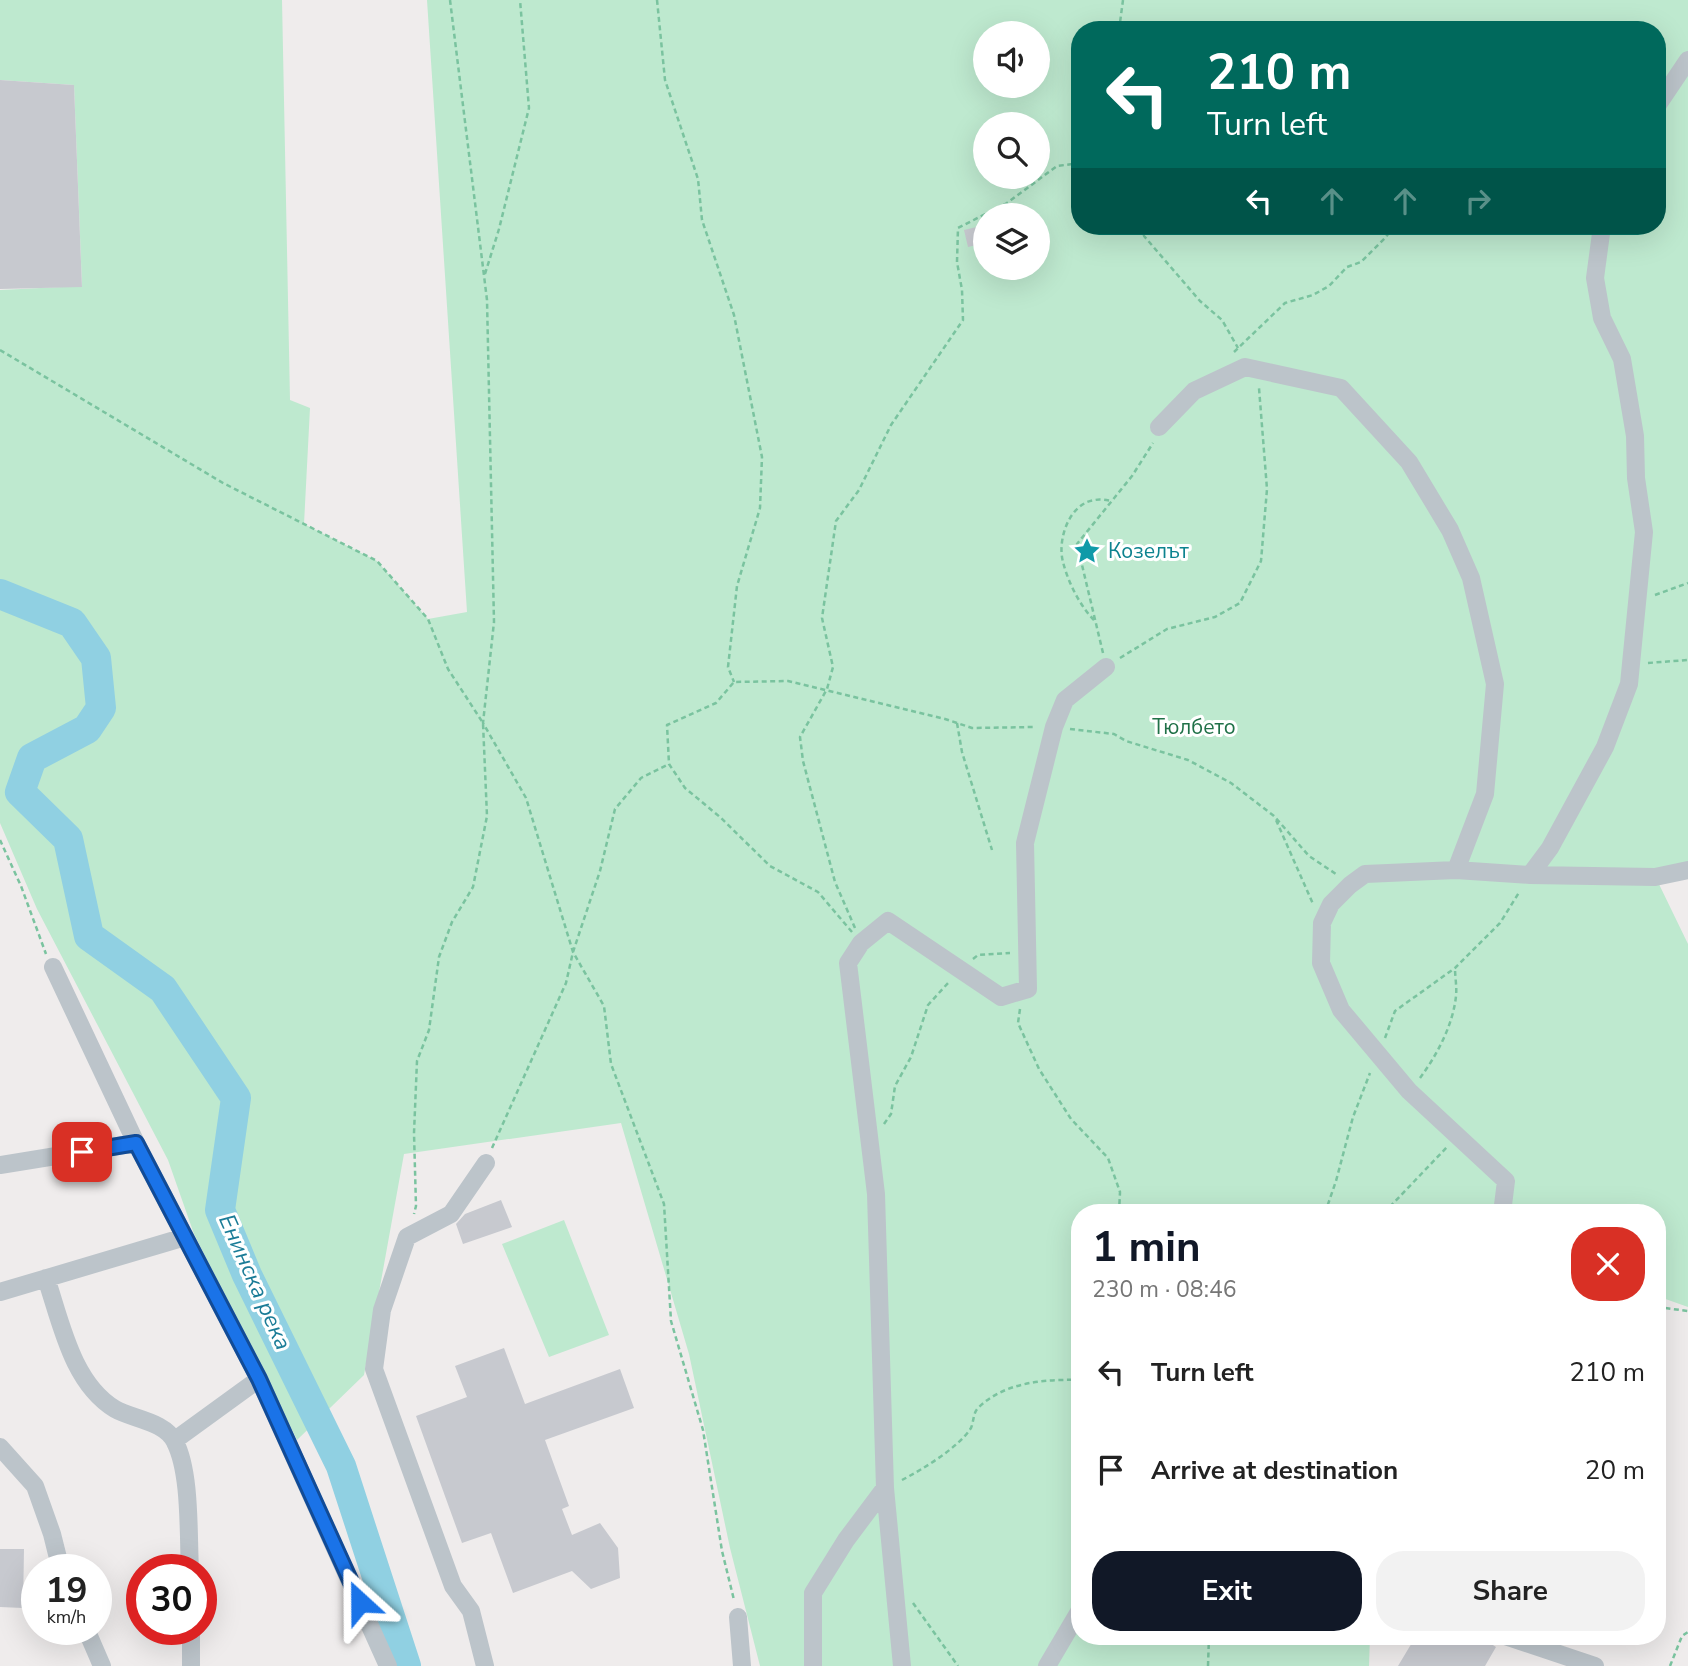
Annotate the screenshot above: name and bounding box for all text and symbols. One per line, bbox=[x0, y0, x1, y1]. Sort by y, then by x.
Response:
map controls bbox=[973, 21, 1050, 280]
button: sound bbox=[973, 21, 1050, 98]
text: 210 m bbox=[1207, 39, 1351, 106]
icon: left bbox=[1092, 49, 1183, 140]
text: Turn left bbox=[1207, 103, 1327, 146]
button: search bbox=[973, 112, 1050, 189]
icon: left bbox=[1240, 182, 1278, 220]
icon: ahead bbox=[1313, 182, 1351, 220]
icon: ahead bbox=[1386, 182, 1424, 220]
icon: right bbox=[1459, 182, 1497, 220]
button: layers bbox=[973, 203, 1050, 280]
place icon: Козелът bbox=[1072, 536, 1102, 566]
place label: Козелът bbox=[1108, 537, 1189, 565]
park label: Тюлбето bbox=[1152, 713, 1236, 741]
pin bbox=[52, 1122, 112, 1182]
icon: arrive bbox=[63, 1133, 101, 1171]
water label: Енинска река bbox=[211, 1209, 299, 1355]
text: 1 min bbox=[1092, 1219, 1201, 1276]
button: close bbox=[1571, 1227, 1645, 1301]
text: 230 m · 08:46 bbox=[1092, 1274, 1237, 1305]
icon: left bbox=[1092, 1353, 1130, 1391]
text: Turn left bbox=[1151, 1355, 1254, 1390]
text: 210 m bbox=[1569, 1355, 1645, 1390]
icon: arrive bbox=[1092, 1451, 1130, 1489]
text: Arrive at destination bbox=[1151, 1453, 1398, 1488]
text: 20 m bbox=[1585, 1453, 1645, 1488]
button: Exit bbox=[1092, 1551, 1362, 1631]
button: Share bbox=[1376, 1551, 1645, 1631]
speed limit sign: 30 bbox=[126, 1554, 217, 1645]
position arrow bbox=[323, 1565, 397, 1639]
text: 19 bbox=[45, 1567, 88, 1614]
text: km/h bbox=[47, 1605, 86, 1629]

